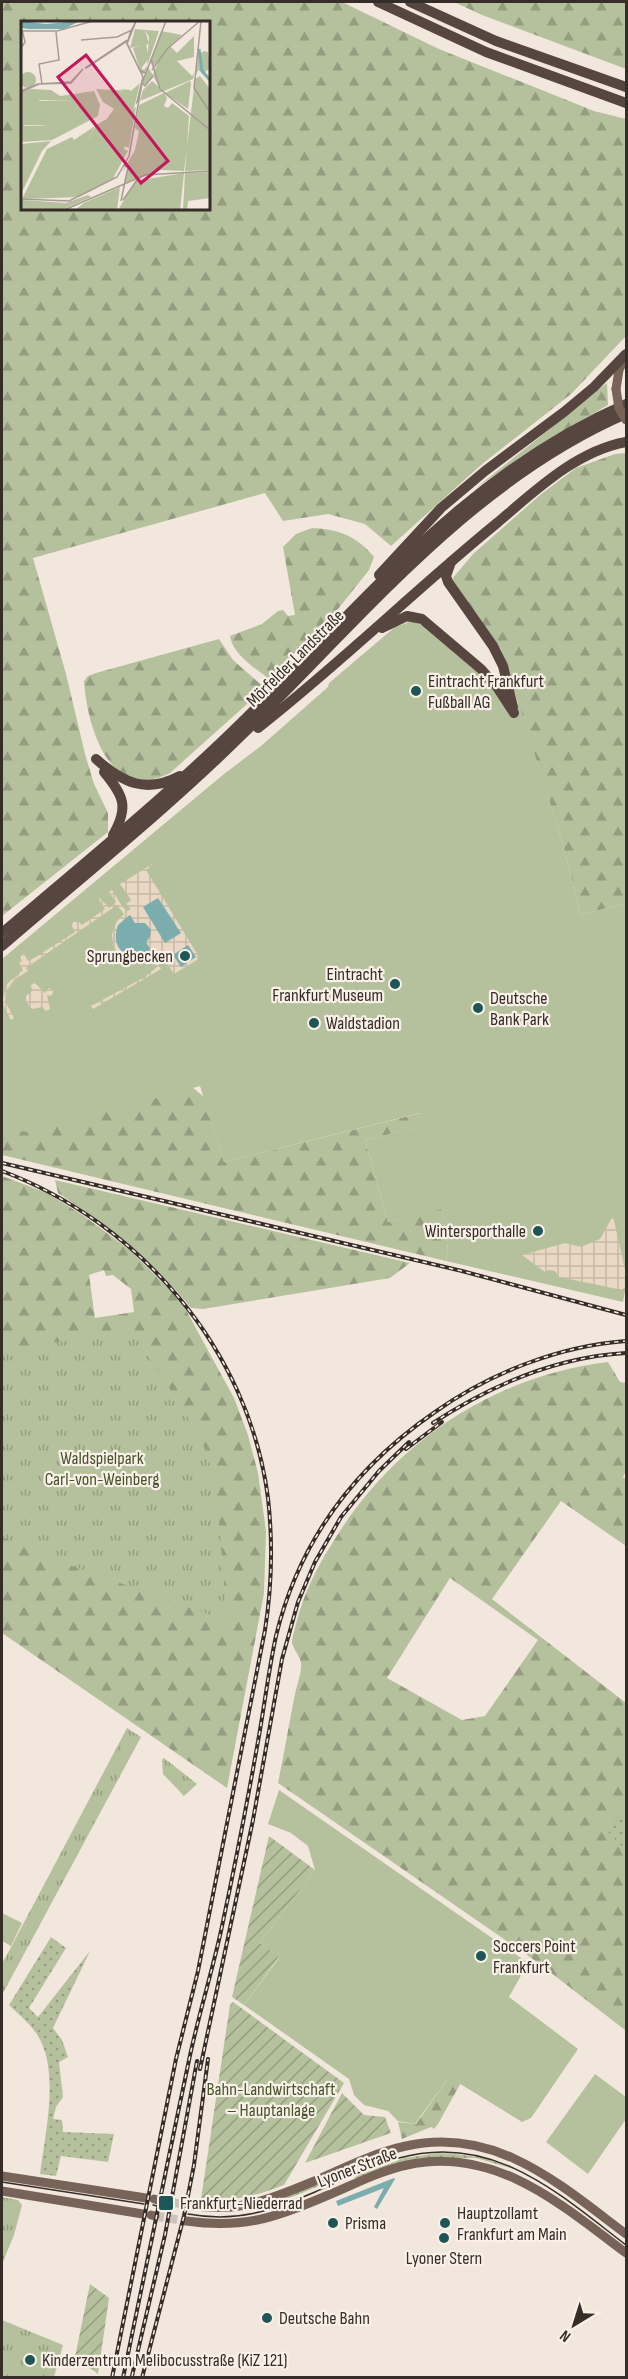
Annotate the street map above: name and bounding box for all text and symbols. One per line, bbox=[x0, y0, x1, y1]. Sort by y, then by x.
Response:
inset map bbox=[21, 21, 210, 210]
street label: Mörfelder Landstraße bbox=[242, 605, 348, 711]
place label: Eintracht Frankfurt Fußball AG bbox=[428, 671, 545, 713]
marker: Eintracht Frankfurt Fußball AG bbox=[409, 684, 423, 698]
place label: Sprungbecken bbox=[87, 946, 173, 967]
marker: Sprungbecken bbox=[178, 949, 192, 963]
place label: Eintracht Frankfurt Museum bbox=[272, 964, 383, 1006]
marker: Eintracht Frankfurt Museum bbox=[388, 977, 402, 991]
place label: Deutsche Bank Park bbox=[490, 988, 549, 1030]
marker: Deutsche Bank Park bbox=[471, 1001, 485, 1015]
place label: Waldstadion bbox=[326, 1013, 400, 1034]
marker: Waldstadion bbox=[307, 1016, 321, 1030]
place label: Wintersporthalle bbox=[425, 1221, 526, 1242]
marker: Wintersporthalle bbox=[531, 1224, 545, 1238]
park label: Waldspielpark Carl-von-Weinberg bbox=[45, 1448, 159, 1490]
place label: Soccers Point Frankfurt bbox=[493, 1936, 576, 1978]
marker: Soccers Point Frankfurt bbox=[474, 1949, 488, 1963]
park label: Bahn-Landwirtschaft – Hauptanlage bbox=[207, 2079, 336, 2121]
street label: Lyoner Straße bbox=[315, 2143, 400, 2192]
place label: Frankfurt-Niederrad bbox=[180, 2193, 302, 2214]
marker: Frankfurt-Niederrad bbox=[157, 2194, 175, 2212]
place label: Hauptzollamt Frankfurt am Main bbox=[457, 2203, 567, 2245]
place label: Prisma bbox=[345, 2213, 386, 2234]
marker: Prisma bbox=[326, 2216, 340, 2230]
marker: Hauptzollamt Frankfurt am Main bbox=[438, 2216, 452, 2230]
marker: Lyoner Stern bbox=[437, 2231, 451, 2245]
place label: Lyoner Stern bbox=[406, 2248, 482, 2269]
north arrow bbox=[544, 2295, 604, 2355]
place label: Deutsche Bahn bbox=[279, 2308, 370, 2329]
marker: Deutsche Bahn bbox=[260, 2311, 274, 2325]
text: N bbox=[556, 2326, 575, 2346]
place label: Kinderzentrum Melibocusstraße (KiZ 121) bbox=[42, 2350, 287, 2371]
marker: Kinderzentrum Melibocusstraße (KiZ 121) bbox=[23, 2353, 37, 2367]

